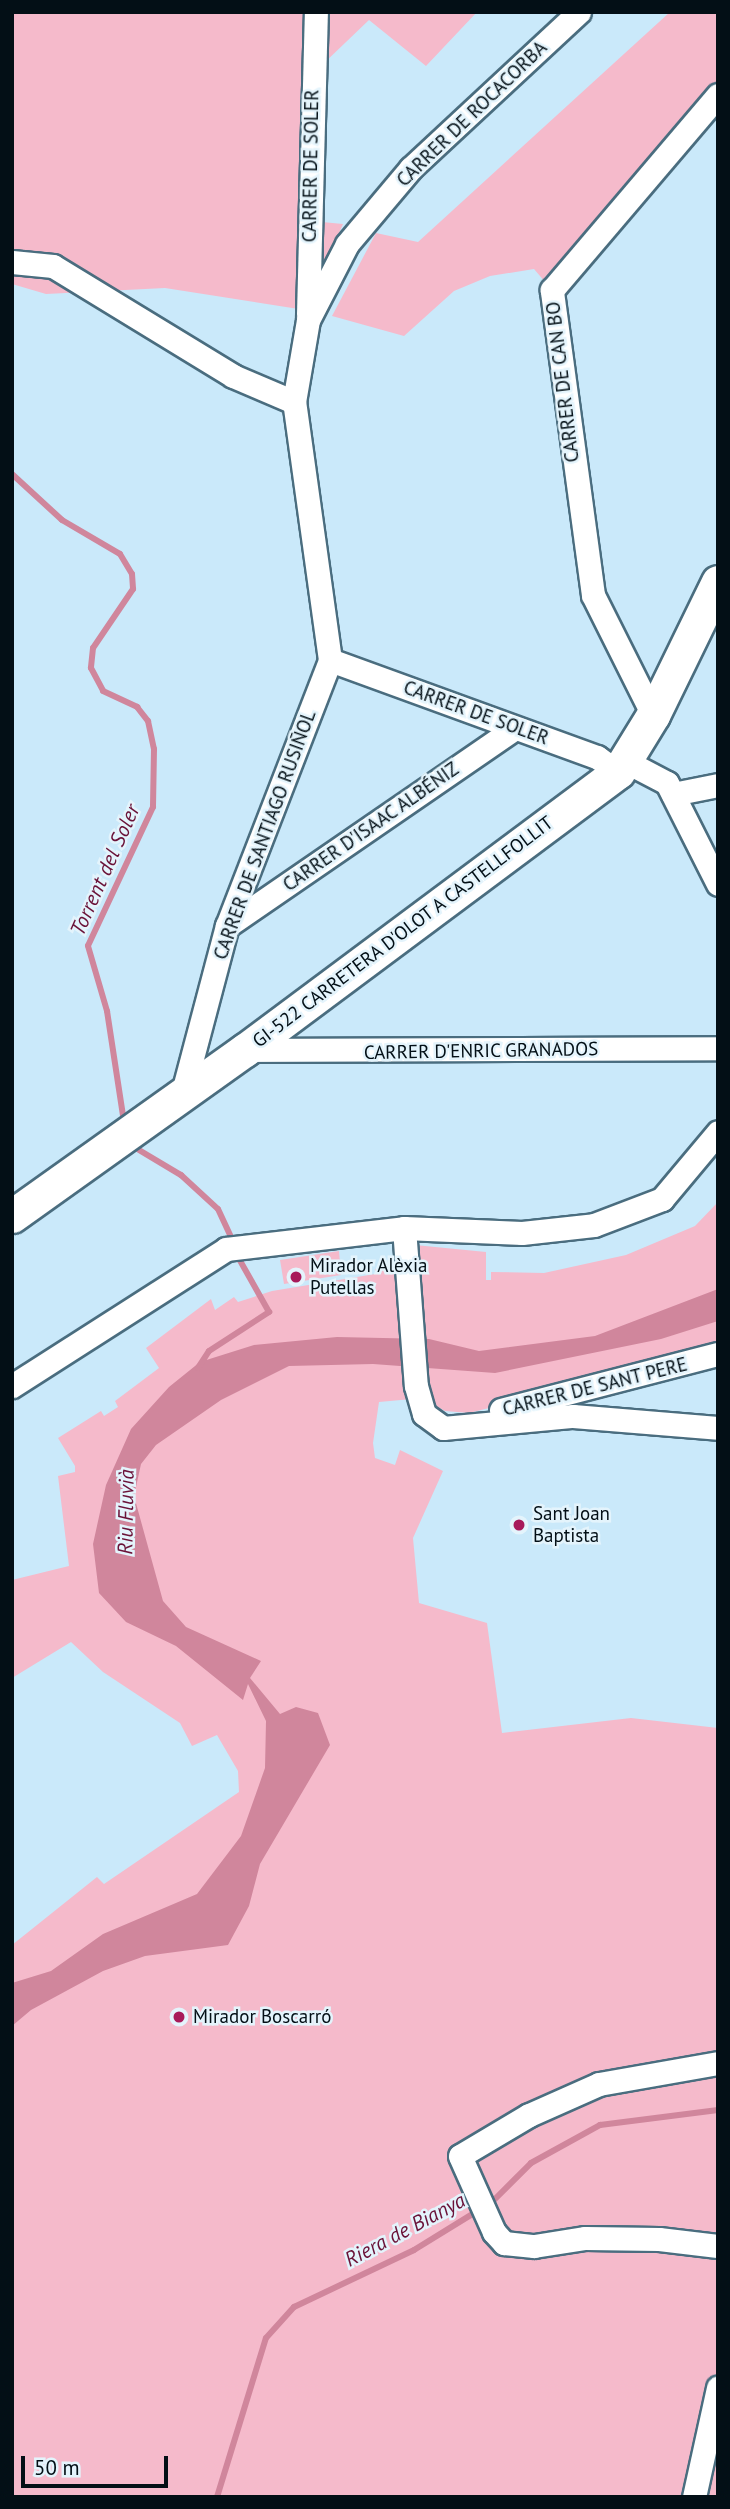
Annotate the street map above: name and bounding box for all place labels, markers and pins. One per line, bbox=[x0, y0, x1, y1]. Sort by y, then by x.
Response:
place label: Mirador Alèxia Putellas bbox=[310, 1255, 428, 1299]
marker: Mirador Alèxia Putellas bbox=[288, 1269, 304, 1285]
place label: Sant Joan Baptista bbox=[533, 1503, 610, 1547]
marker: Sant Joan Baptista bbox=[511, 1517, 527, 1533]
place label: Mirador Boscarró bbox=[193, 2006, 331, 2028]
marker: Mirador Boscarró bbox=[171, 2009, 187, 2025]

